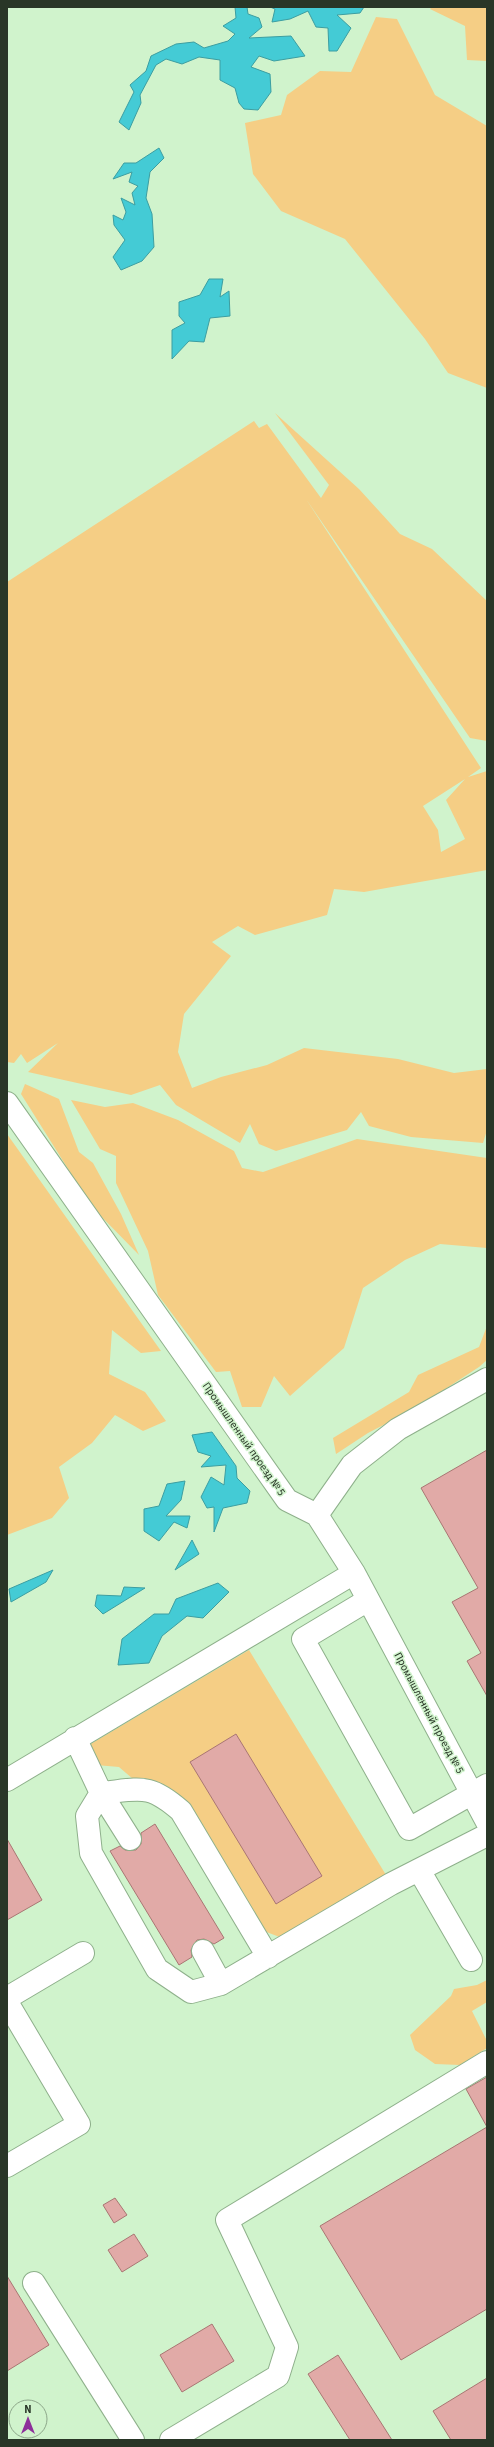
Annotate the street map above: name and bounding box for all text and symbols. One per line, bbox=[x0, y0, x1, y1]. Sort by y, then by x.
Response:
street label: Промышленный проезд № 5 bbox=[199, 1379, 289, 1499]
street label: Промышленный проезд № 5 bbox=[391, 1650, 467, 1776]
north arrow bbox=[8, 2399, 48, 2439]
text: N bbox=[24, 2402, 32, 2417]

